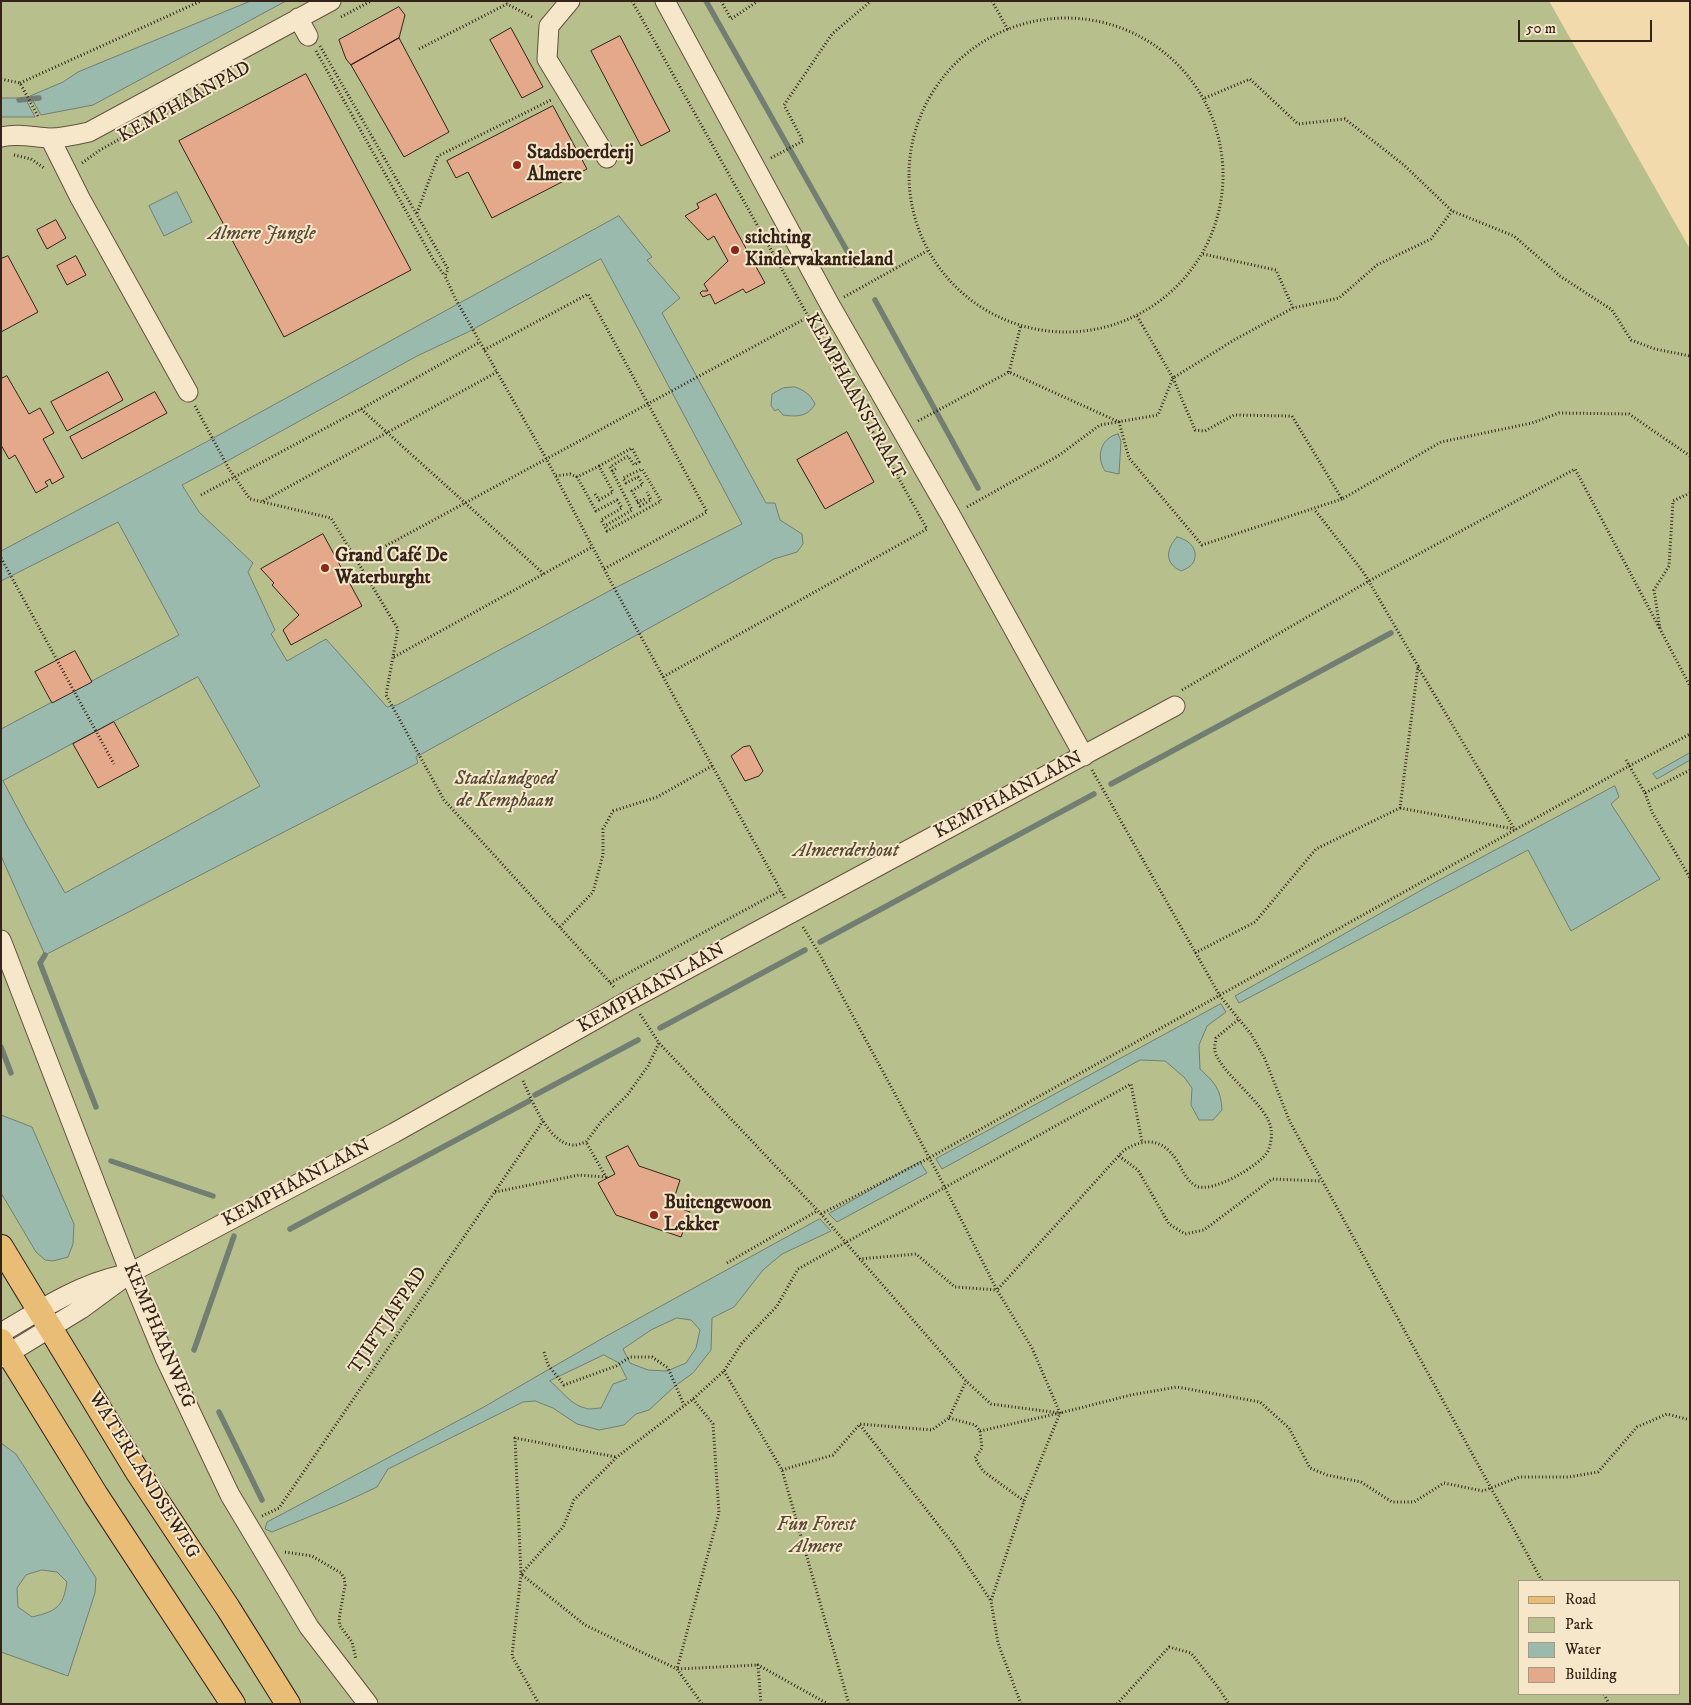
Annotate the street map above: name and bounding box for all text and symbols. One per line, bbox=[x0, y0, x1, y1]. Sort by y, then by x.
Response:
scale bar bbox=[1521, 10, 1655, 42]
text: 50 m bbox=[1526, 19, 1556, 38]
street label: KEMPHAANPAD bbox=[115, 57, 255, 149]
place label: Stadsboerderij Almere bbox=[527, 143, 634, 187]
marker: Stadsboerderij Almere bbox=[511, 159, 523, 171]
park label: Almere Jungle bbox=[208, 224, 316, 246]
place label: stichting Kindervakantieland bbox=[745, 228, 894, 272]
marker: stichting Kindervakantieland bbox=[729, 244, 741, 256]
street label: KEMPHAANSTRAAT bbox=[799, 310, 909, 484]
place label: Grand Café De Waterburght bbox=[335, 546, 448, 590]
marker: Grand Café De Waterburght bbox=[319, 562, 331, 574]
street label: KEMPHAANLAAN bbox=[931, 747, 1087, 845]
park label: Stadslandgoed de Kemphaan bbox=[454, 769, 556, 813]
park label: Almeerderhout bbox=[793, 841, 899, 863]
street label: KEMPHAANLAAN bbox=[574, 939, 730, 1039]
street label: KEMPHAANLAAN bbox=[219, 1135, 375, 1233]
place label: Buitengewoon Lekker bbox=[664, 1193, 772, 1237]
marker: Buitengewoon Lekker bbox=[648, 1209, 660, 1221]
street label: KEMPHAANWEG bbox=[117, 1260, 199, 1412]
street label: TJIFTJAFPAD bbox=[345, 1263, 433, 1379]
street label: WATERLANDSEWEG bbox=[82, 1388, 204, 1564]
park label: Fun Forest Almere bbox=[777, 1515, 855, 1559]
legend bbox=[1518, 1580, 1681, 1695]
text: Road bbox=[1565, 1590, 1596, 1609]
text: Park bbox=[1565, 1615, 1593, 1634]
text: Water bbox=[1565, 1640, 1601, 1659]
text: Building bbox=[1565, 1665, 1617, 1684]

